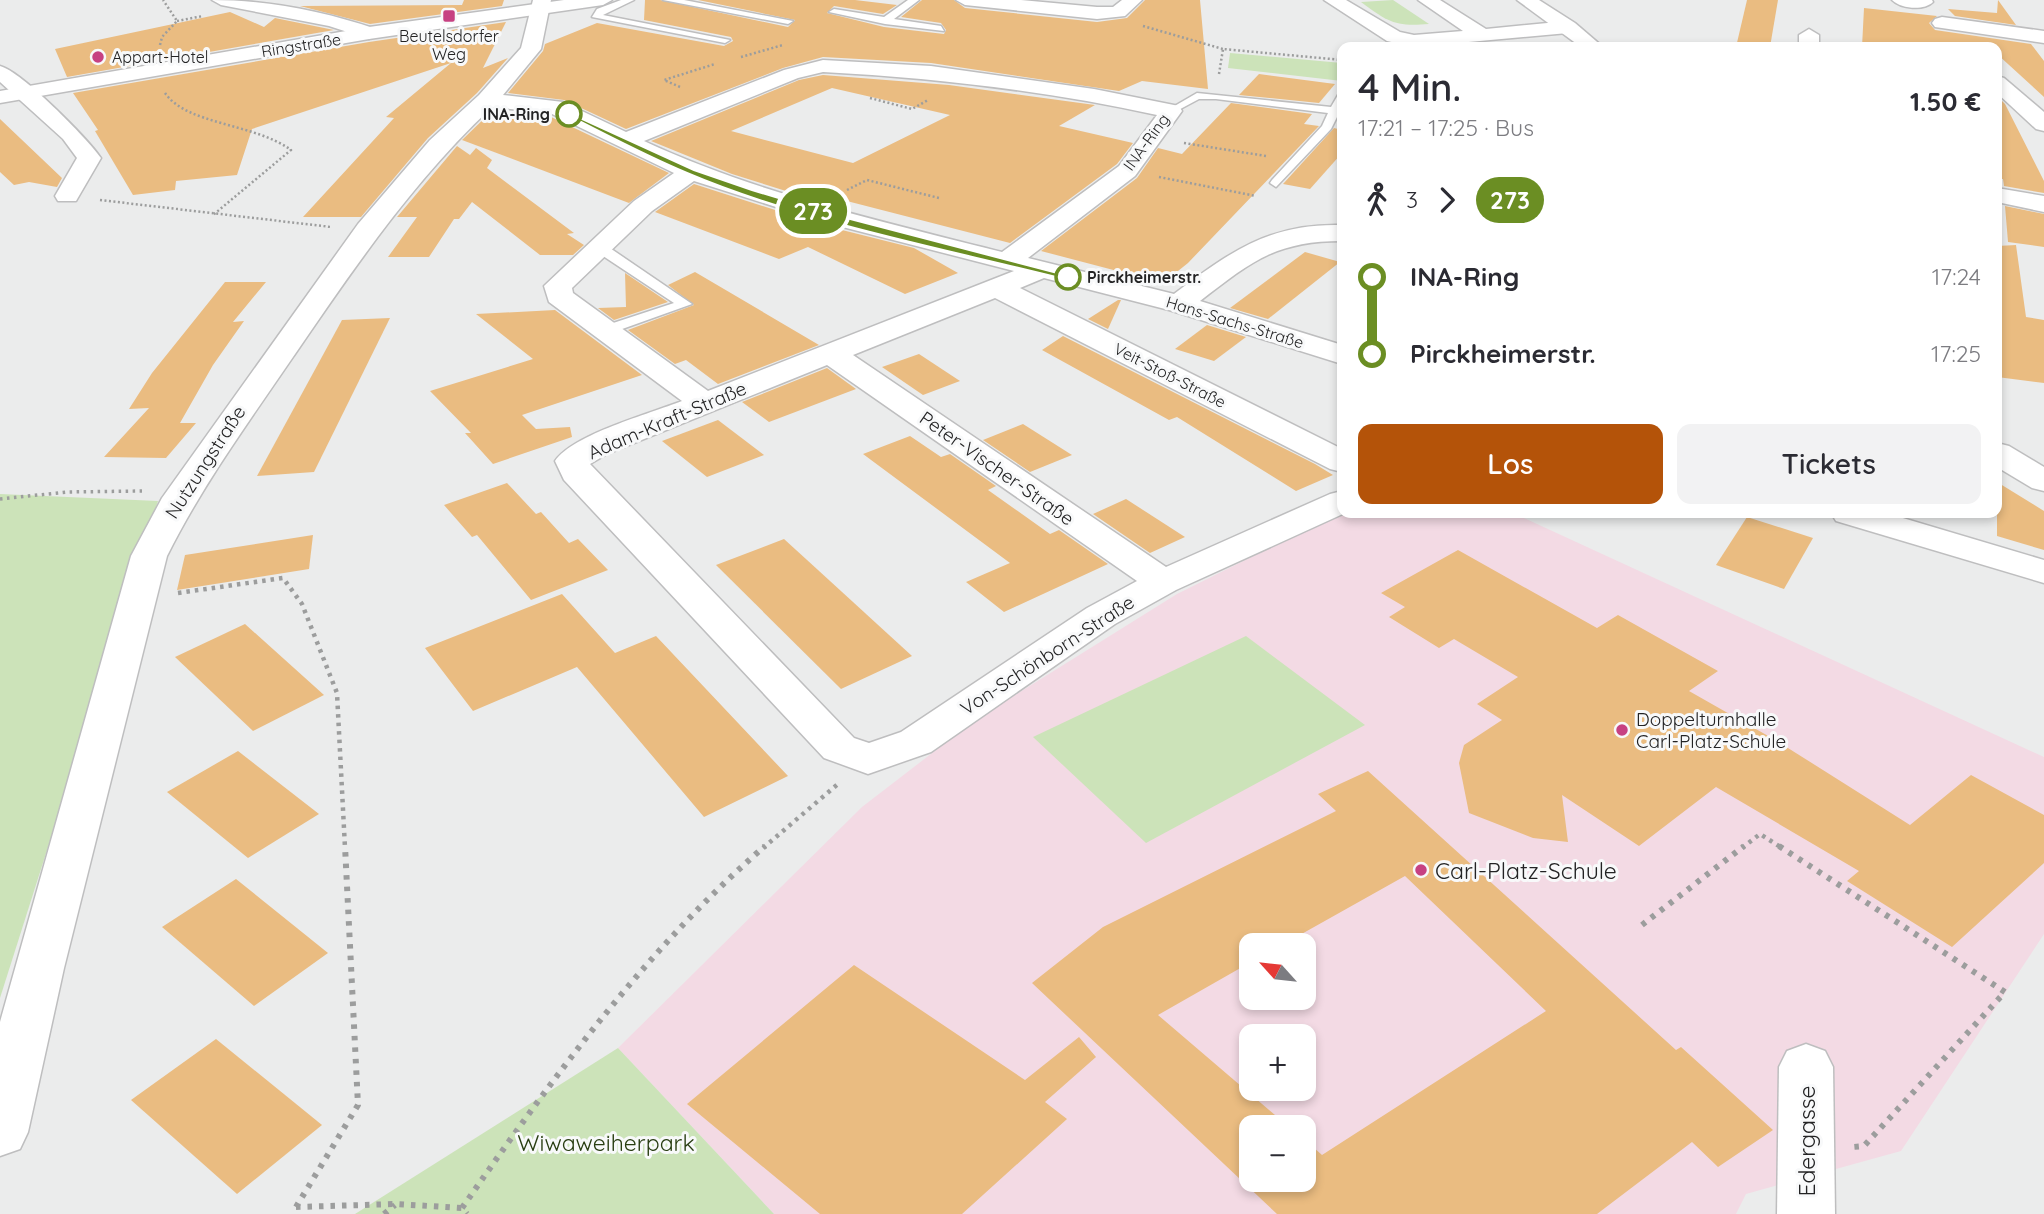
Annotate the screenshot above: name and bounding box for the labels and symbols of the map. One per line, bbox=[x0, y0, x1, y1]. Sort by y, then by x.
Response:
marker: Beutelsdorfer Weg bbox=[441, 8, 457, 24]
place label: Beutelsdorfer Weg bbox=[399, 26, 499, 64]
street label: Ringstraße bbox=[260, 29, 342, 61]
place label: Appart-Hotel bbox=[112, 47, 209, 67]
marker: Appart-Hotel bbox=[90, 49, 106, 65]
marker: INA-Ring bbox=[556, 101, 582, 127]
place label: INA-Ring bbox=[483, 104, 550, 124]
street label: INA-Ring bbox=[1119, 110, 1173, 174]
line badge: 273 bbox=[773, 188, 853, 234]
marker: Pirckheimerstr. bbox=[1055, 264, 1081, 290]
place label: Pirckheimerstr. bbox=[1087, 267, 1201, 287]
street label: Hans-Sachs-Straße bbox=[1164, 292, 1306, 352]
street label: Veit-Stoß-Straße bbox=[1111, 338, 1229, 412]
street label: Adam-Kraft-Straße bbox=[584, 376, 750, 464]
street label: Nutzungstraße bbox=[160, 401, 250, 523]
street label: Peter-Vischer-Straße bbox=[915, 406, 1079, 530]
street label: Von-Schönborn-Straße bbox=[956, 590, 1138, 720]
place label: Doppelturnhalle Carl-Platz-Schule bbox=[1636, 707, 1786, 753]
marker: Doppelturnhalle Carl-Platz-Schule bbox=[1614, 722, 1630, 738]
place label: Carl-Platz-Schule bbox=[1435, 856, 1617, 885]
marker: Carl-Platz-Schule bbox=[1413, 862, 1429, 878]
north arrow bbox=[1239, 933, 1316, 1010]
street label: Edergasse bbox=[1792, 1085, 1821, 1197]
park label: Wiwaweiherpark bbox=[517, 1128, 695, 1157]

